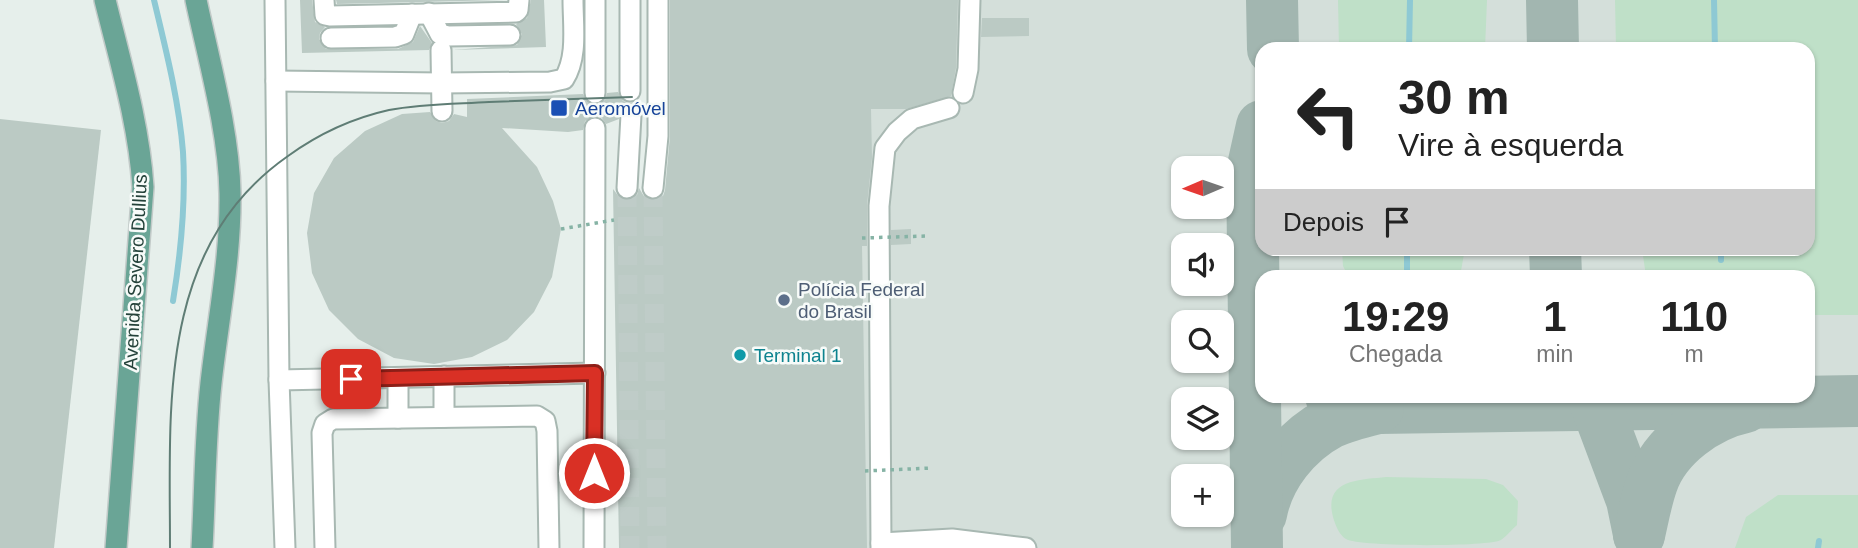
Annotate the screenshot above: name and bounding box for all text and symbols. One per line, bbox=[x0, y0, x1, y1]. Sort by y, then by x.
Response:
icon: left bbox=[1283, 70, 1374, 161]
text: 30 m bbox=[1398, 70, 1510, 124]
marker: Aeromóvel bbox=[549, 98, 569, 118]
place label: Aeromóvel bbox=[575, 98, 666, 119]
text: Vire à esquerda bbox=[1398, 127, 1623, 163]
north arrow bbox=[1171, 156, 1234, 219]
map controls bbox=[1171, 156, 1234, 527]
street label: Avenida Severo Dullius bbox=[120, 174, 151, 370]
icon: arrive bbox=[1378, 203, 1416, 241]
text: Depois bbox=[1283, 207, 1364, 237]
button: sound bbox=[1171, 233, 1234, 296]
place label: Polícia Federal do Brasil bbox=[798, 279, 925, 322]
marker: Polícia Federal do Brasil bbox=[776, 292, 792, 308]
text: 19:29 bbox=[1342, 293, 1449, 340]
text: 1 bbox=[1543, 293, 1567, 340]
text: 110 bbox=[1660, 293, 1728, 340]
button: search bbox=[1171, 310, 1234, 373]
text: Chegada bbox=[1349, 341, 1442, 367]
text: min bbox=[1536, 341, 1573, 367]
text: m bbox=[1685, 341, 1704, 367]
place label: Terminal 1 bbox=[754, 345, 842, 366]
marker: Terminal 1 bbox=[732, 347, 748, 363]
pin bbox=[321, 349, 381, 409]
icon: arrive bbox=[332, 360, 370, 398]
button: layers bbox=[1171, 387, 1234, 450]
position arrow bbox=[557, 436, 631, 510]
button: + bbox=[1171, 464, 1234, 527]

